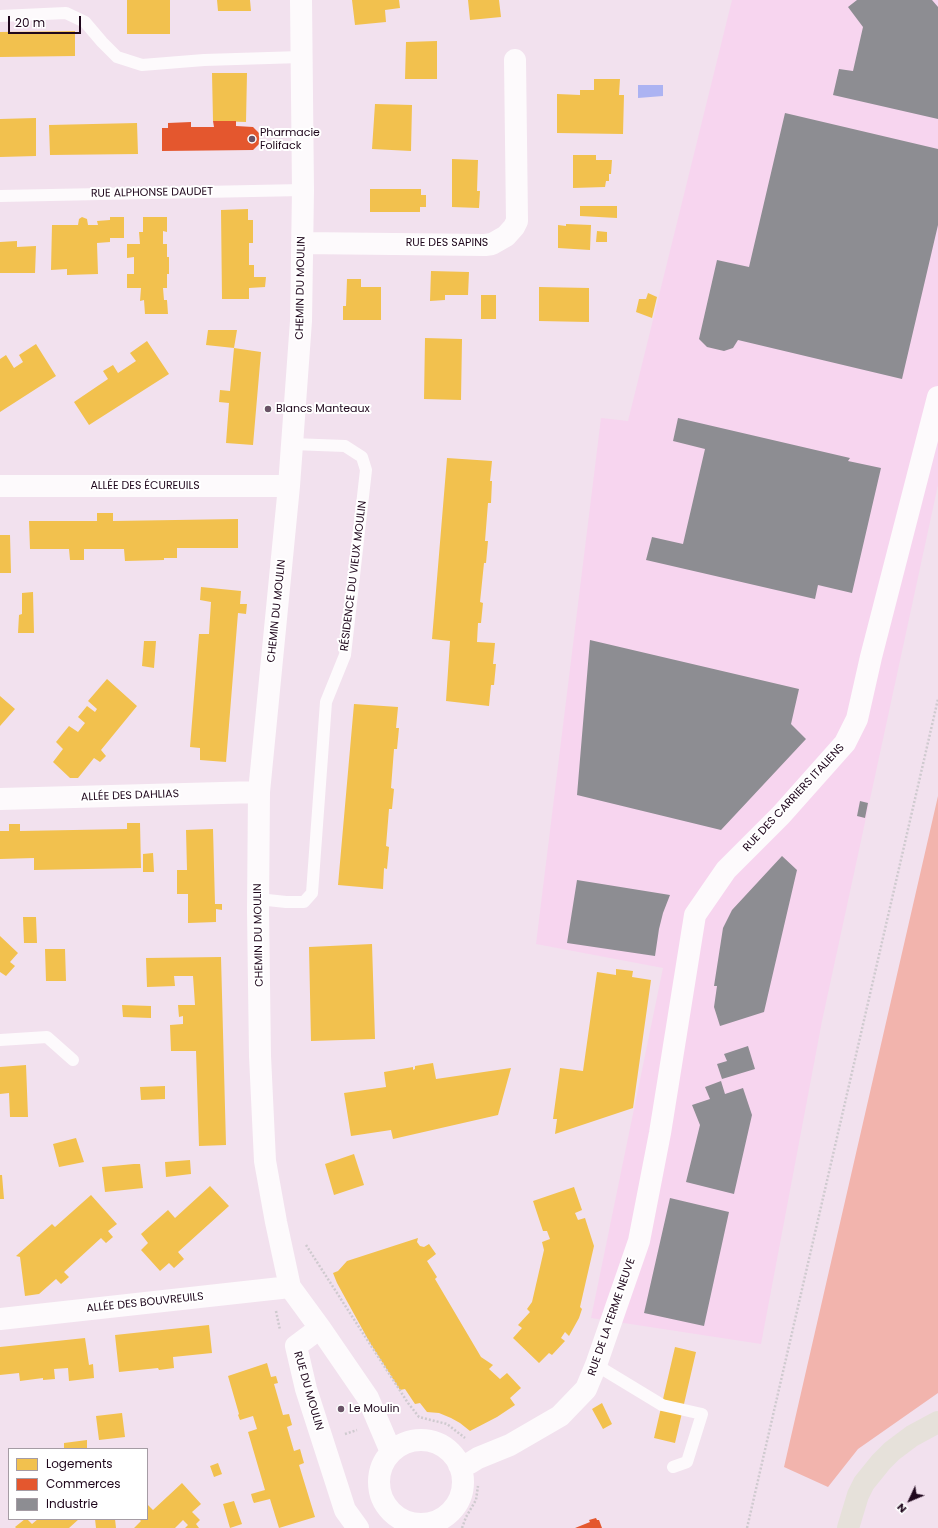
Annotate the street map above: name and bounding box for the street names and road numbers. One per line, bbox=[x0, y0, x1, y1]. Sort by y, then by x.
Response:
street label: RUE ALPHONSE DAUDET bbox=[91, 185, 213, 201]
street label: CHEMIN DU MOULIN bbox=[293, 236, 309, 340]
street label: RUE DES SAPINS bbox=[406, 236, 488, 250]
street label: ALLÉE DES ÉCUREUILS bbox=[90, 479, 200, 493]
street label: RÉSIDENCE DU VIEUX MOULIN bbox=[338, 500, 370, 652]
street label: CHEMIN DU MOULIN bbox=[265, 559, 289, 663]
street label: RUE DES CARRIERS ITALIENS bbox=[741, 741, 847, 855]
street label: ALLÉE DES DAHLIAS bbox=[81, 788, 179, 804]
street label: CHEMIN DU MOULIN bbox=[251, 883, 267, 987]
street label: RUE DE LA FERME NEUVE bbox=[586, 1256, 638, 1378]
street label: ALLÉE DES BOUVREUILS bbox=[86, 1290, 204, 1316]
street label: RUE DU MOULIN bbox=[290, 1350, 326, 1432]

